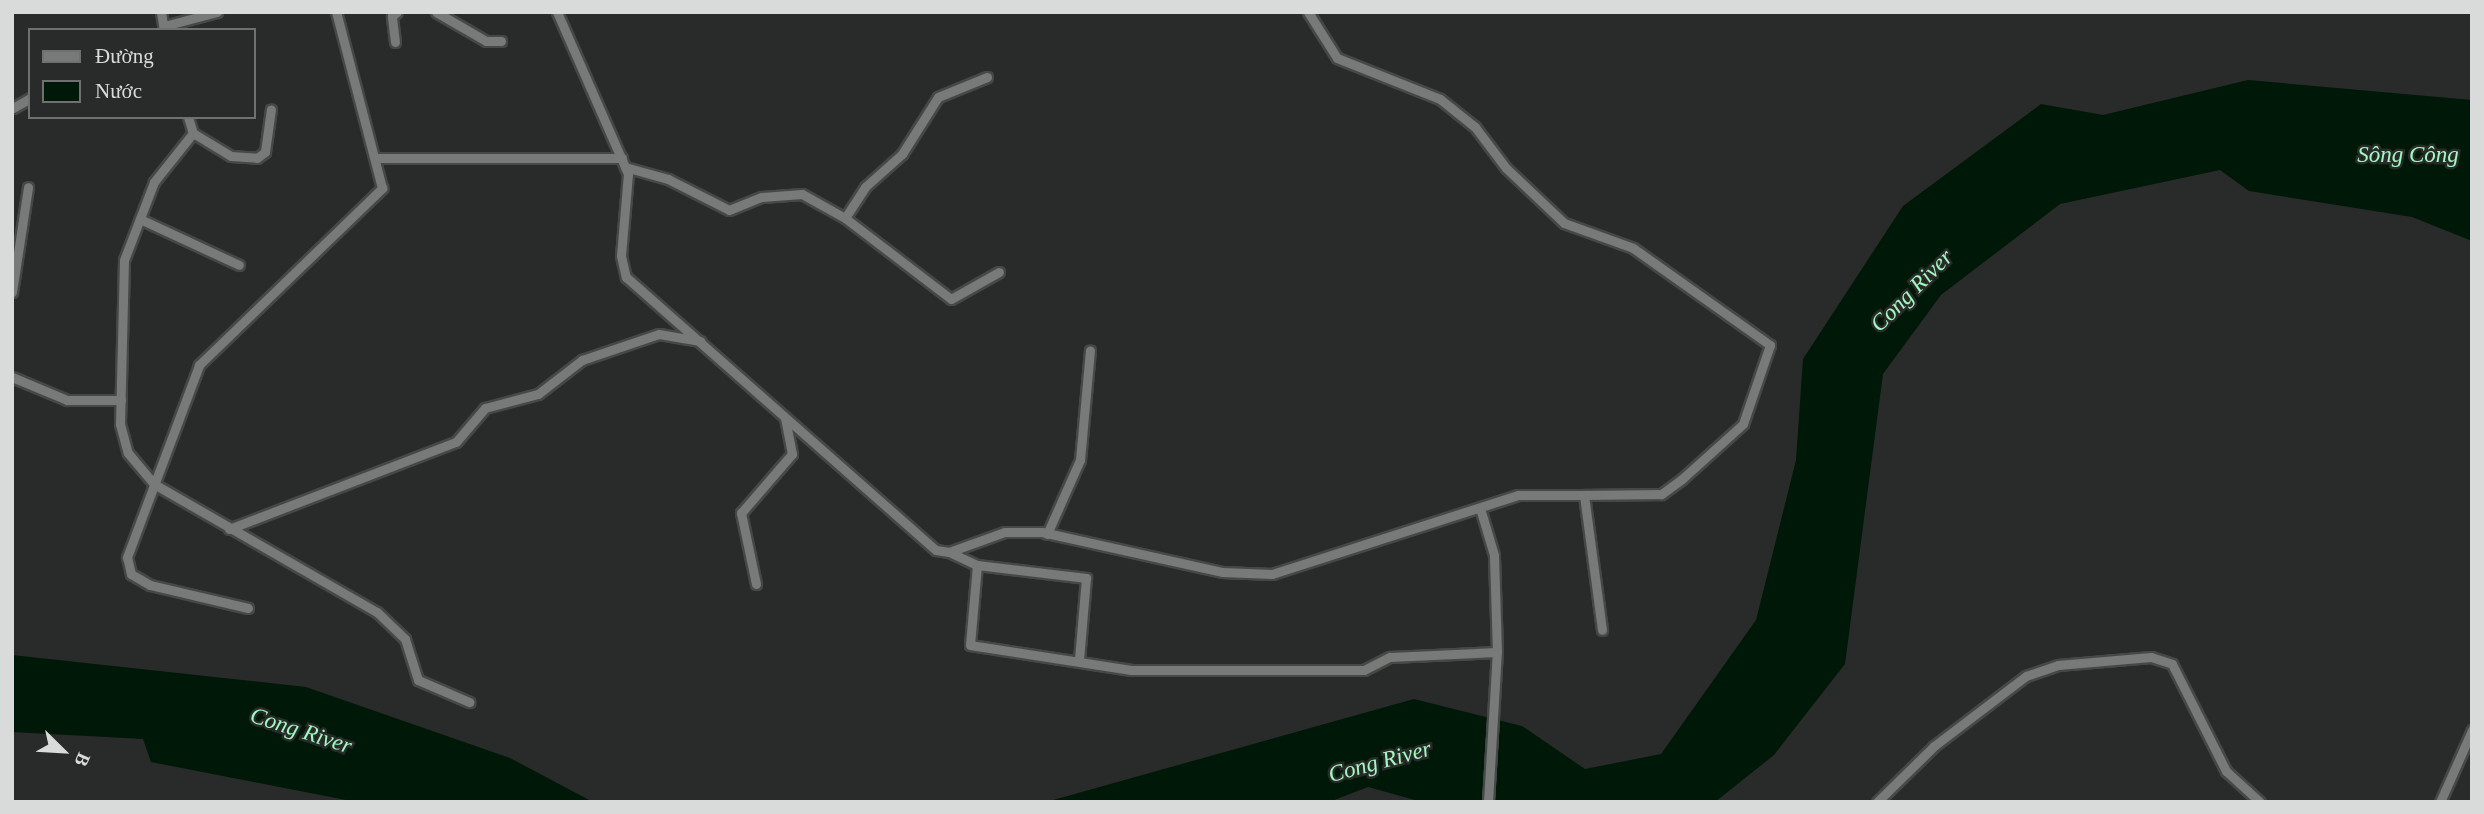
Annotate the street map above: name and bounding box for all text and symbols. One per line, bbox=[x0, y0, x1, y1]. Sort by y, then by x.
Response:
legend bbox=[28, 28, 256, 119]
text: Đường bbox=[95, 44, 154, 68]
text: Nước bbox=[95, 79, 142, 103]
water label: Sông Công bbox=[2357, 141, 2459, 169]
water label: Cong River bbox=[1865, 244, 1959, 338]
water label: Cong River bbox=[247, 702, 355, 760]
north arrow bbox=[28, 716, 98, 786]
water label: Cong River bbox=[1326, 735, 1434, 789]
text: B bbox=[70, 750, 95, 770]

